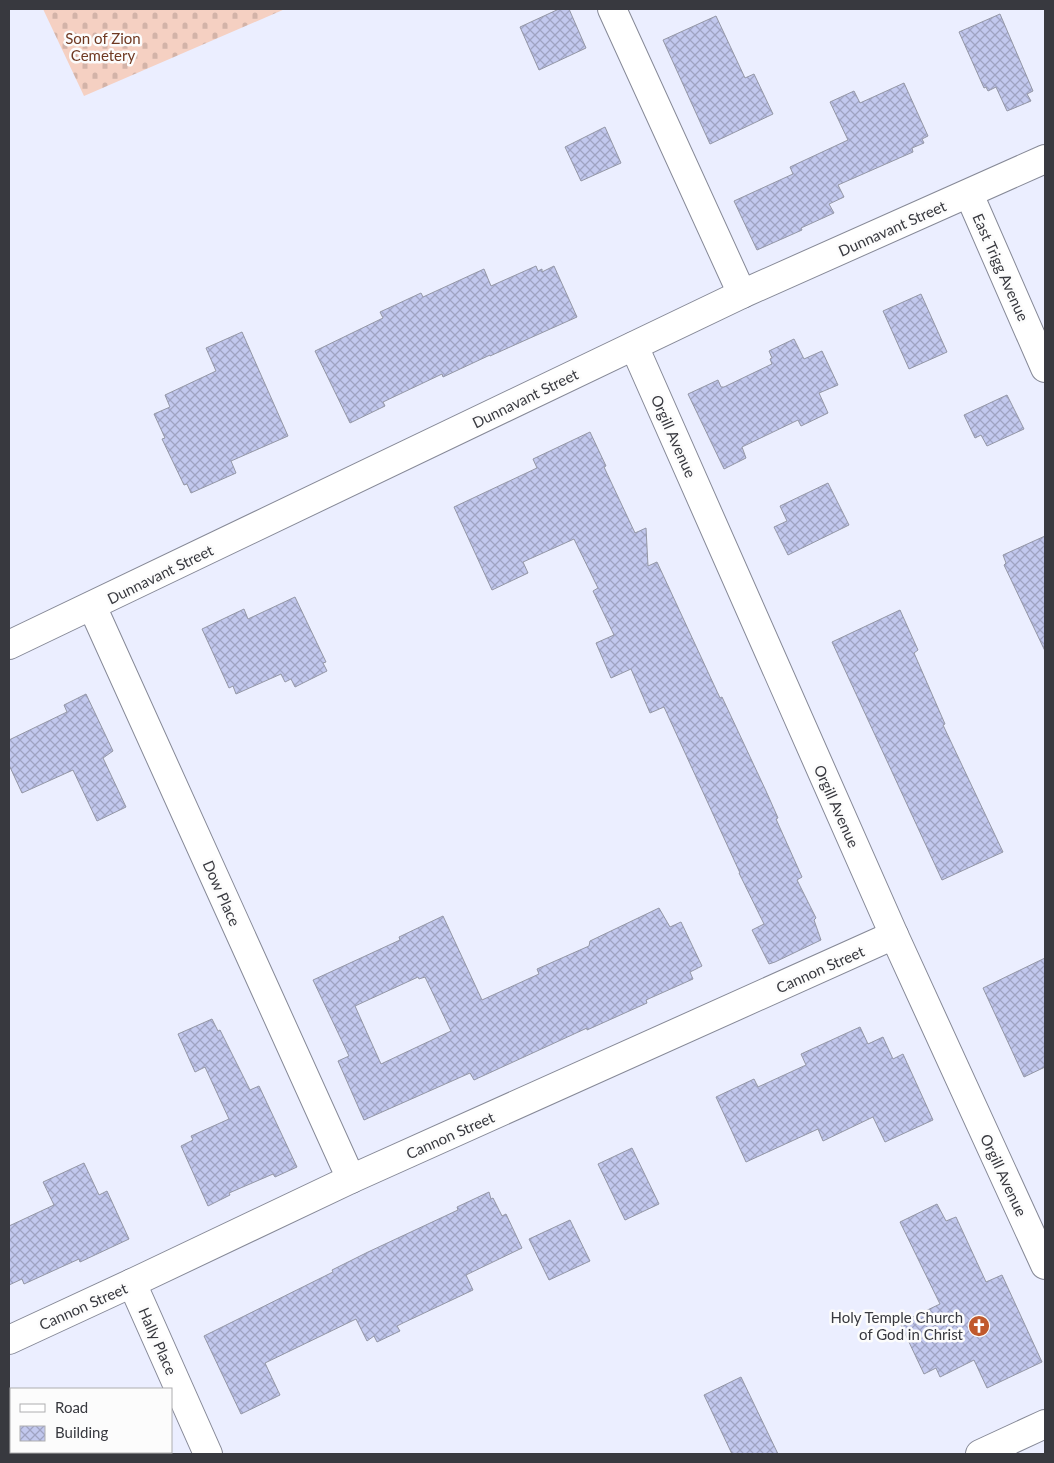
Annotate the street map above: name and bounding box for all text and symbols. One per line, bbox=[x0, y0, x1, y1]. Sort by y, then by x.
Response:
park label: Son of Zion Cemetery bbox=[65, 29, 141, 64]
street label: Dunnavant Street bbox=[835, 196, 949, 260]
street label: East Trigg Avenue bbox=[969, 210, 1033, 324]
street label: Dunnavant Street bbox=[469, 364, 581, 431]
street label: Orgill Avenue bbox=[648, 392, 700, 480]
street label: Dunnavant Street bbox=[104, 540, 216, 607]
street label: Orgill Avenue bbox=[811, 762, 863, 850]
street label: Dow Place bbox=[200, 857, 244, 929]
street label: Cannon Street bbox=[773, 941, 867, 996]
street label: Cannon Street bbox=[403, 1107, 497, 1162]
street label: Orgill Avenue bbox=[977, 1131, 1031, 1219]
street label: Cannon Street bbox=[36, 1278, 130, 1333]
street label: Hally Place bbox=[135, 1305, 181, 1378]
place label: Holy Temple Church of God in Christ bbox=[831, 1308, 964, 1343]
church icon: Holy Temple Church of God in Christ bbox=[967, 1314, 991, 1338]
legend bbox=[10, 1388, 172, 1453]
text: Road bbox=[55, 1398, 88, 1416]
text: Building bbox=[55, 1423, 108, 1441]

